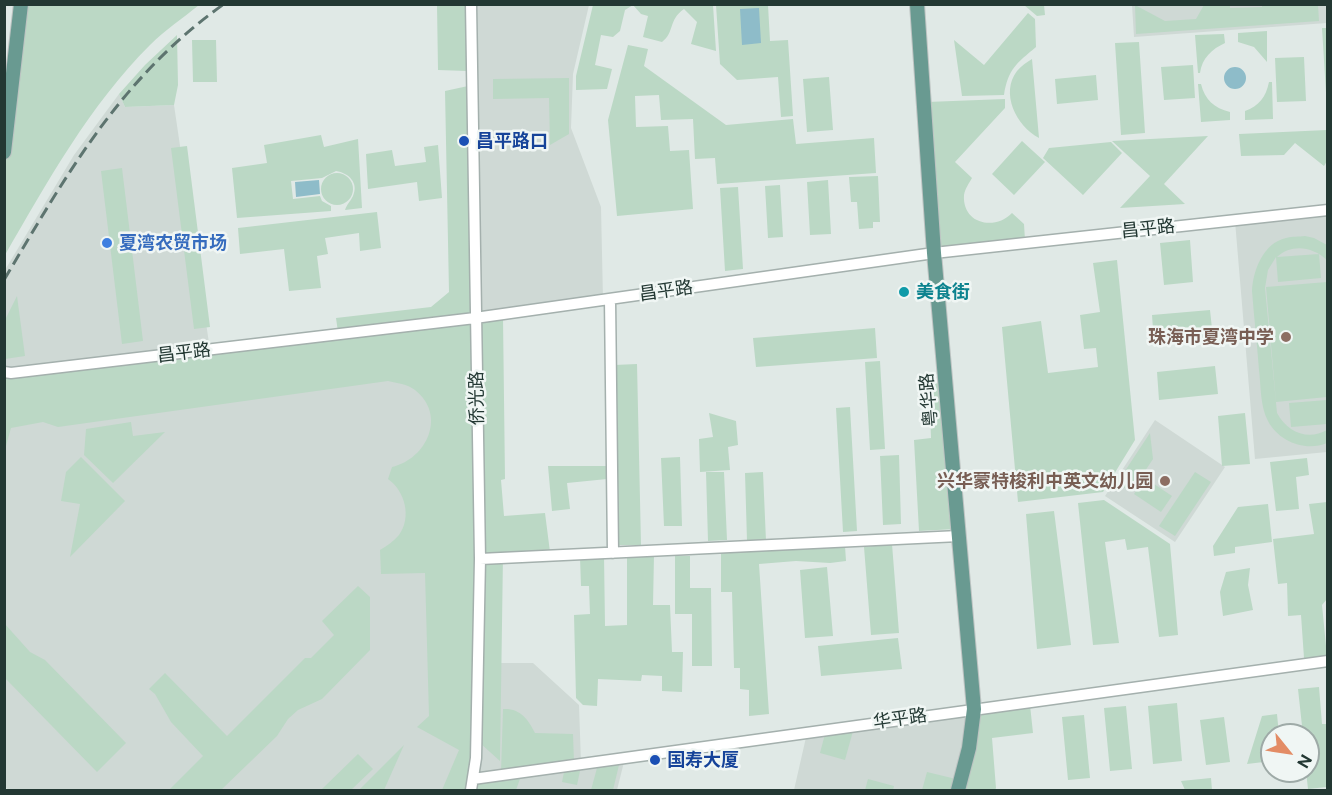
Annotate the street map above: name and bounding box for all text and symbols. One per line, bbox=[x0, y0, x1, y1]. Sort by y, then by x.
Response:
place label: 昌平路口 bbox=[476, 130, 548, 152]
marker: 昌平路口 bbox=[457, 134, 471, 148]
street label: 昌平路 bbox=[1120, 215, 1176, 243]
place label: 夏湾农贸市场 bbox=[119, 232, 227, 254]
marker: 夏湾农贸市场 bbox=[100, 236, 114, 250]
street label: 昌平路 bbox=[638, 277, 694, 305]
place label: 美食街 bbox=[916, 281, 970, 303]
marker: 美食街 bbox=[897, 285, 911, 299]
place label: 珠海市夏湾中学 bbox=[1148, 326, 1274, 348]
marker: 珠海市夏湾中学 bbox=[1279, 330, 1293, 344]
street label: 昌平路 bbox=[156, 339, 212, 367]
street label: 侨光路 bbox=[466, 371, 488, 425]
street label: 粤华路 bbox=[916, 372, 942, 428]
place label: 兴华蒙特梭利中英文幼儿园 bbox=[937, 470, 1153, 492]
marker: 兴华蒙特梭利中英文幼儿园 bbox=[1158, 474, 1172, 488]
street label: 华平路 bbox=[872, 705, 928, 733]
north arrow bbox=[1260, 723, 1320, 783]
place label: 国寿大厦 bbox=[667, 749, 739, 771]
text: N bbox=[1293, 751, 1316, 771]
marker: 国寿大厦 bbox=[648, 753, 662, 767]

